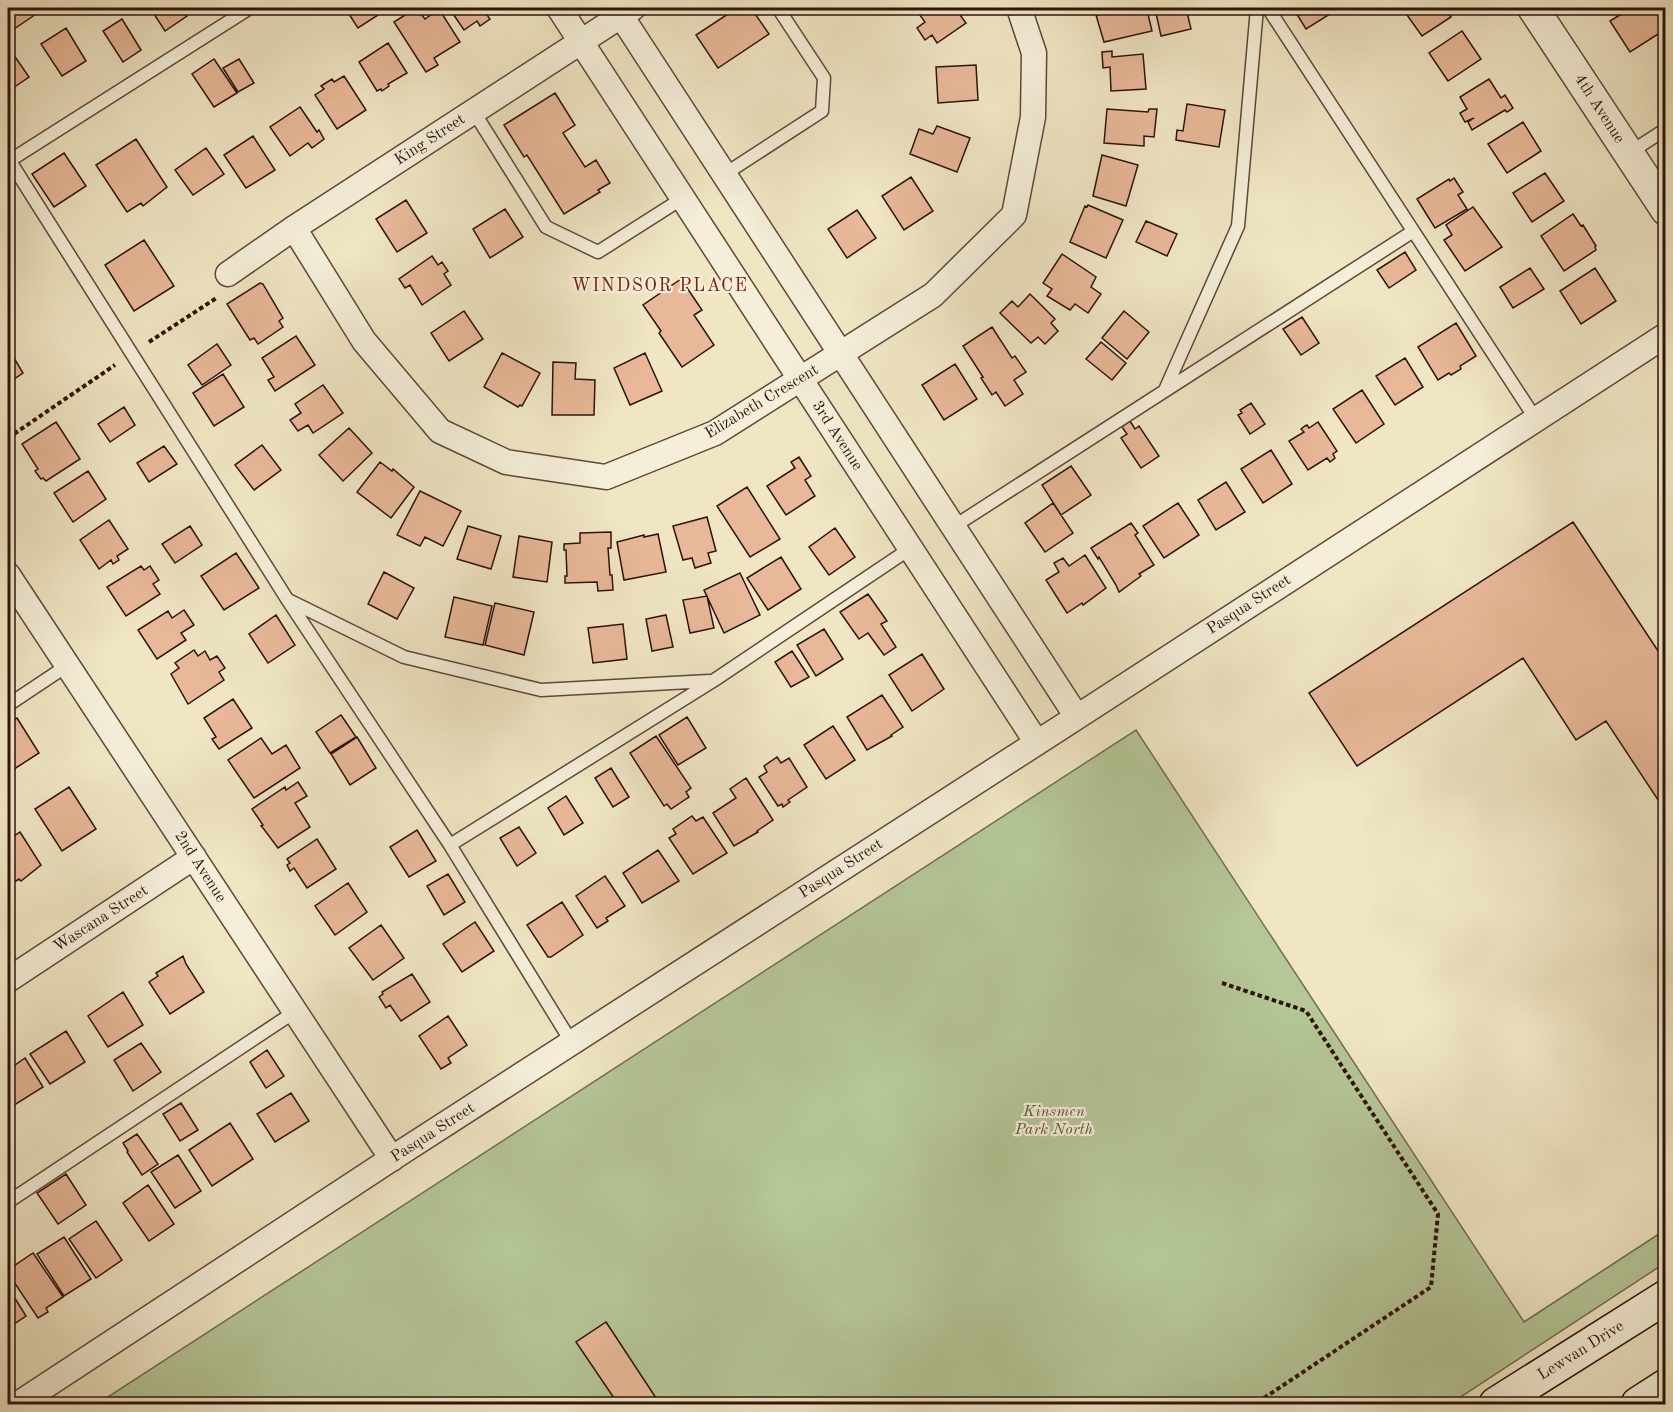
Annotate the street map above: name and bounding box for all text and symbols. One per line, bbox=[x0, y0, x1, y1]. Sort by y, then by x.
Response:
street label: 4th Avenue bbox=[1571, 72, 1627, 146]
street label: King Street bbox=[392, 111, 468, 169]
district label: WINDSOR PLACE bbox=[571, 277, 749, 295]
street label: Elizabeth Crescent bbox=[703, 362, 822, 442]
street label: 3rd Avenue bbox=[809, 398, 865, 474]
street label: Pasqua Street bbox=[1204, 572, 1294, 638]
street label: 2nd Avenue bbox=[171, 828, 229, 906]
street label: Pasqua Street bbox=[796, 836, 886, 902]
street label: Wascana Street bbox=[51, 882, 151, 955]
street label: Pasqua Street bbox=[388, 1100, 478, 1166]
park label: Kinsmen Park North bbox=[1014, 1104, 1093, 1138]
street label: Lewvan Drive bbox=[1535, 1318, 1627, 1384]

